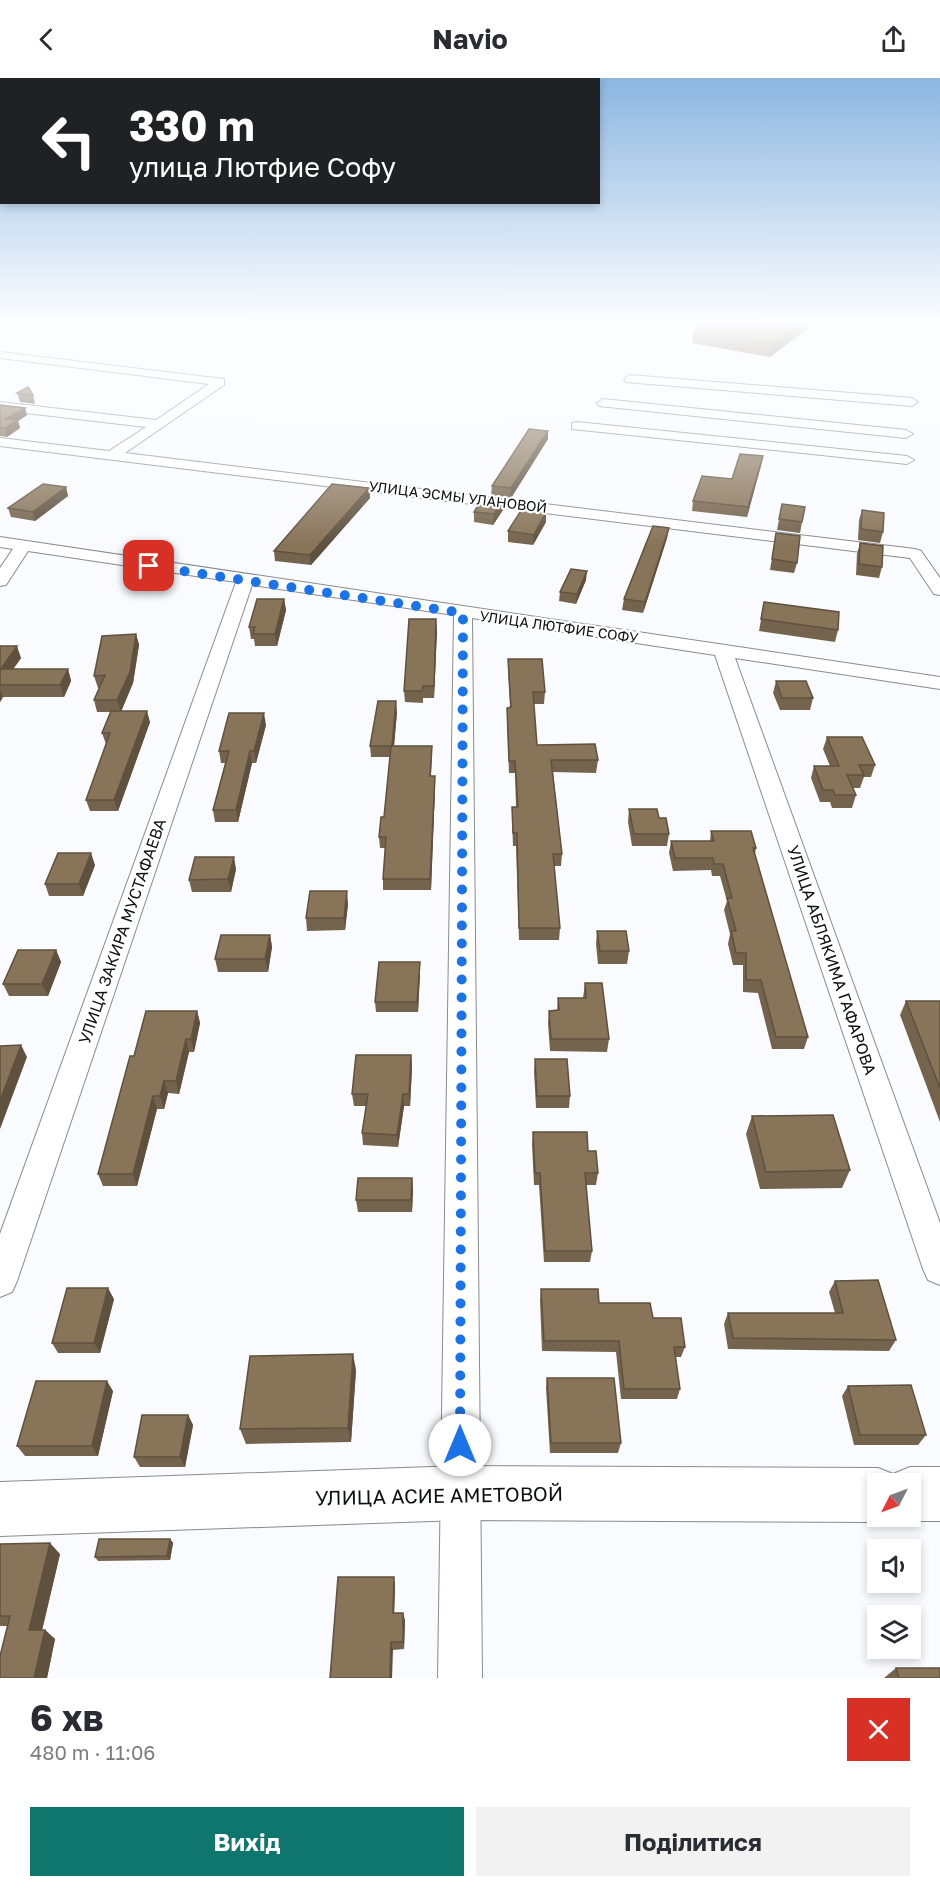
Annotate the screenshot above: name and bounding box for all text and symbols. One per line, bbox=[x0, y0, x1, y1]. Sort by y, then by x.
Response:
icon: back bbox=[30, 23, 63, 56]
text: Navio bbox=[432, 23, 508, 55]
icon: share bbox=[877, 23, 910, 56]
text: 330 m bbox=[129, 100, 255, 150]
icon: left bbox=[30, 102, 108, 180]
text: улица Лютфие Софу bbox=[129, 151, 396, 183]
street label: УЛИЦА ЭСМЫ УЛАНОВОЙ bbox=[368, 477, 548, 516]
pin bbox=[123, 540, 174, 591]
icon: arrive bbox=[132, 549, 165, 582]
street label: УЛИЦА ЛЮТФИЕ СОФУ bbox=[479, 607, 640, 646]
street label: УЛИЦА ЗАКИРА МУСТАФАЕВА bbox=[74, 815, 170, 1046]
street label: УЛИЦА АБЛЯКИМА ГАФАРОВА bbox=[783, 842, 881, 1078]
position arrow bbox=[428, 1413, 492, 1477]
north arrow bbox=[867, 1473, 921, 1527]
map controls bbox=[867, 1473, 921, 1659]
street label: УЛИЦА АСИЕ АМЕТОВОЙ bbox=[315, 1481, 563, 1509]
button: sound bbox=[867, 1539, 921, 1593]
button: layers bbox=[867, 1605, 921, 1659]
text: 6 хв bbox=[30, 1696, 104, 1739]
button: close bbox=[847, 1698, 910, 1761]
text: 480 m · 11:06 bbox=[30, 1740, 155, 1764]
button: Вихід bbox=[30, 1807, 464, 1876]
button: Поділитися bbox=[476, 1807, 910, 1876]

